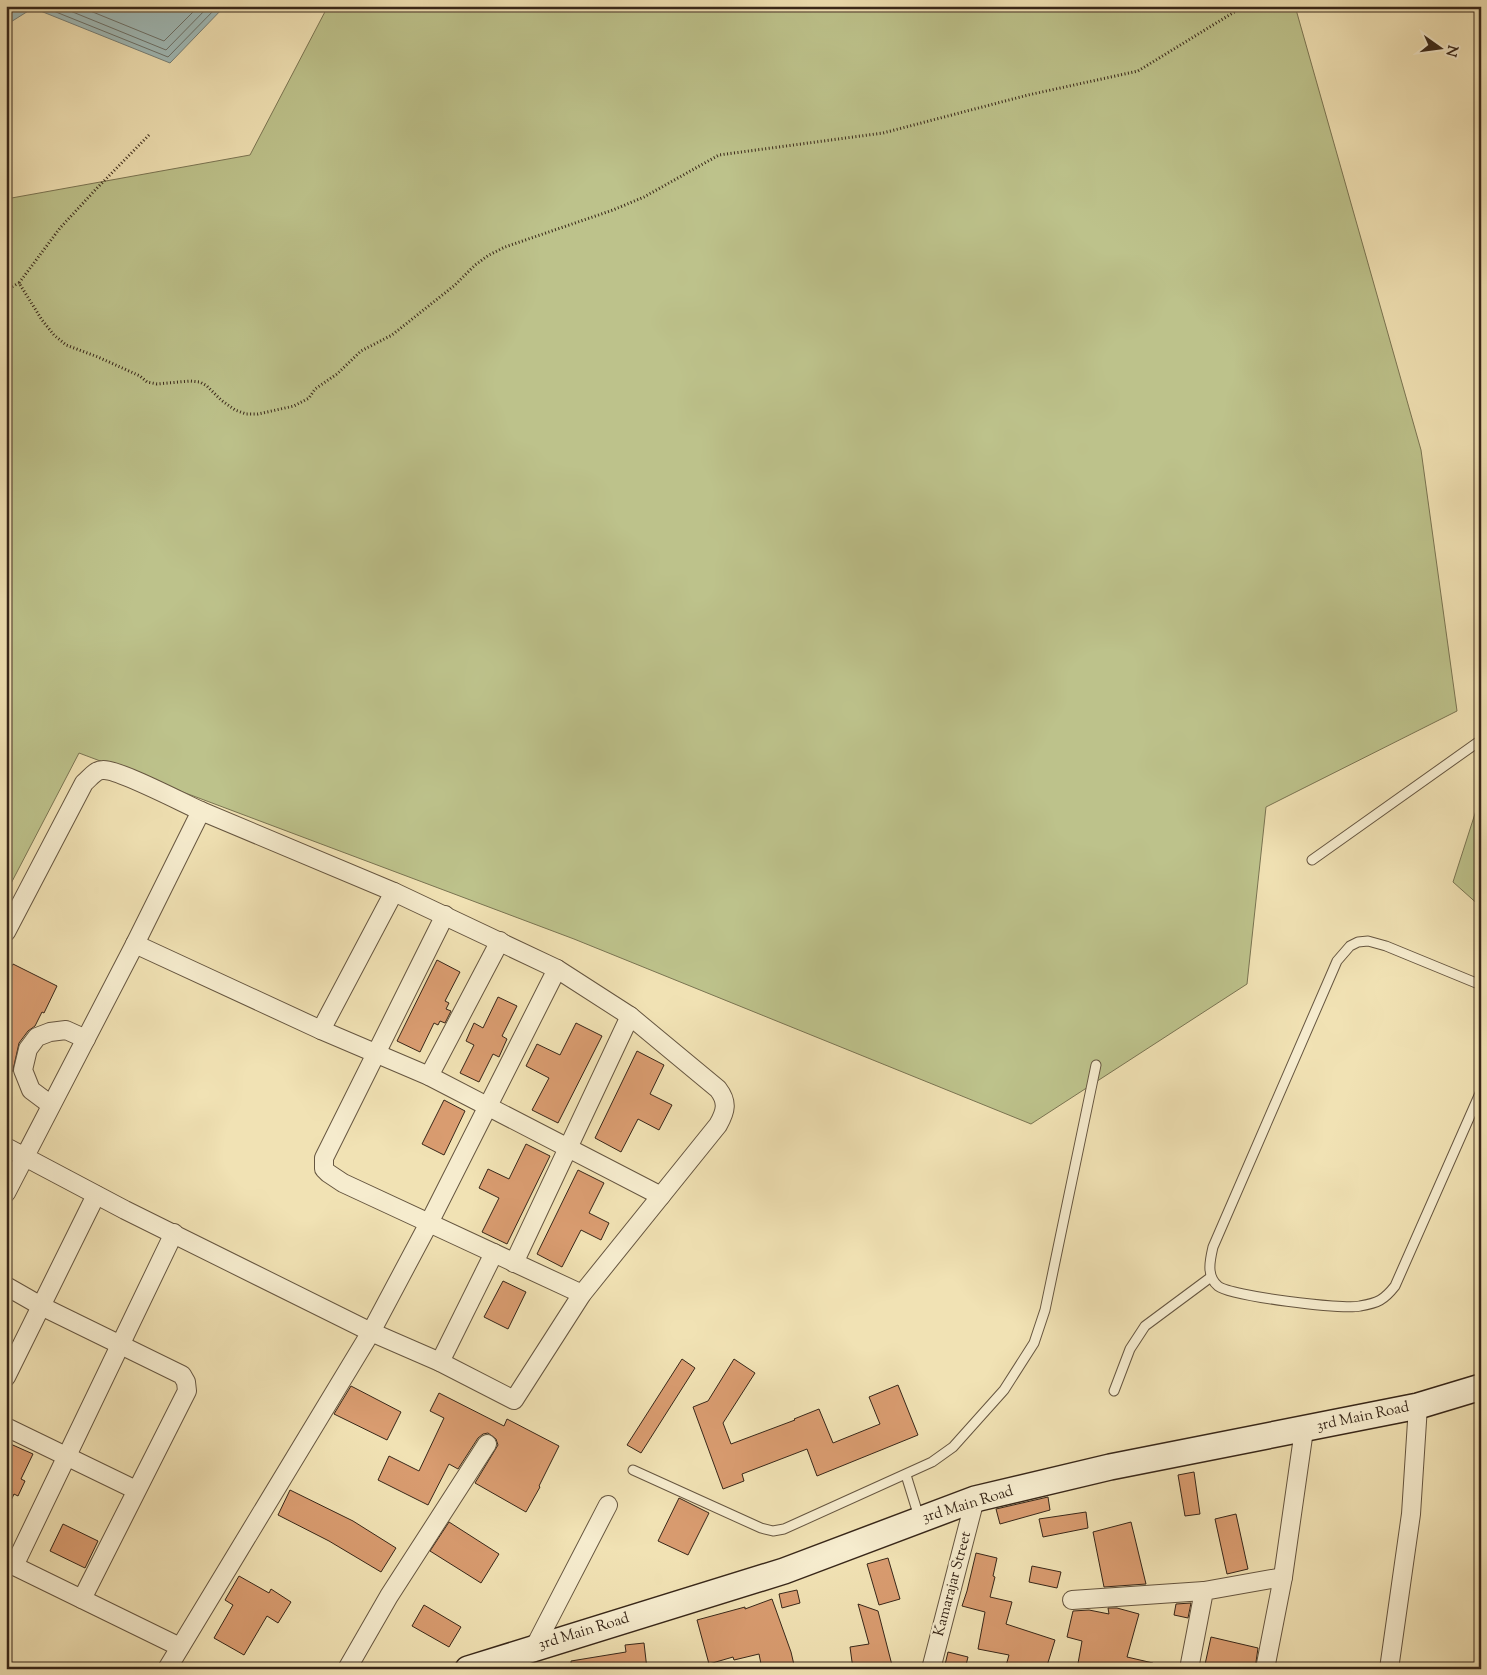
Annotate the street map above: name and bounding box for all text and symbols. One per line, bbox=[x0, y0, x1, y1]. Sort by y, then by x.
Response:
north arrow bbox=[1414, 22, 1464, 72]
text: N bbox=[1440, 43, 1462, 59]
street label: 3rd Main Road bbox=[1315, 1397, 1412, 1437]
street label: 3rd Main Road bbox=[920, 1481, 1016, 1529]
street label: Kamarajar Street bbox=[929, 1529, 977, 1639]
street label: 3rd Main Road bbox=[536, 1608, 632, 1656]

